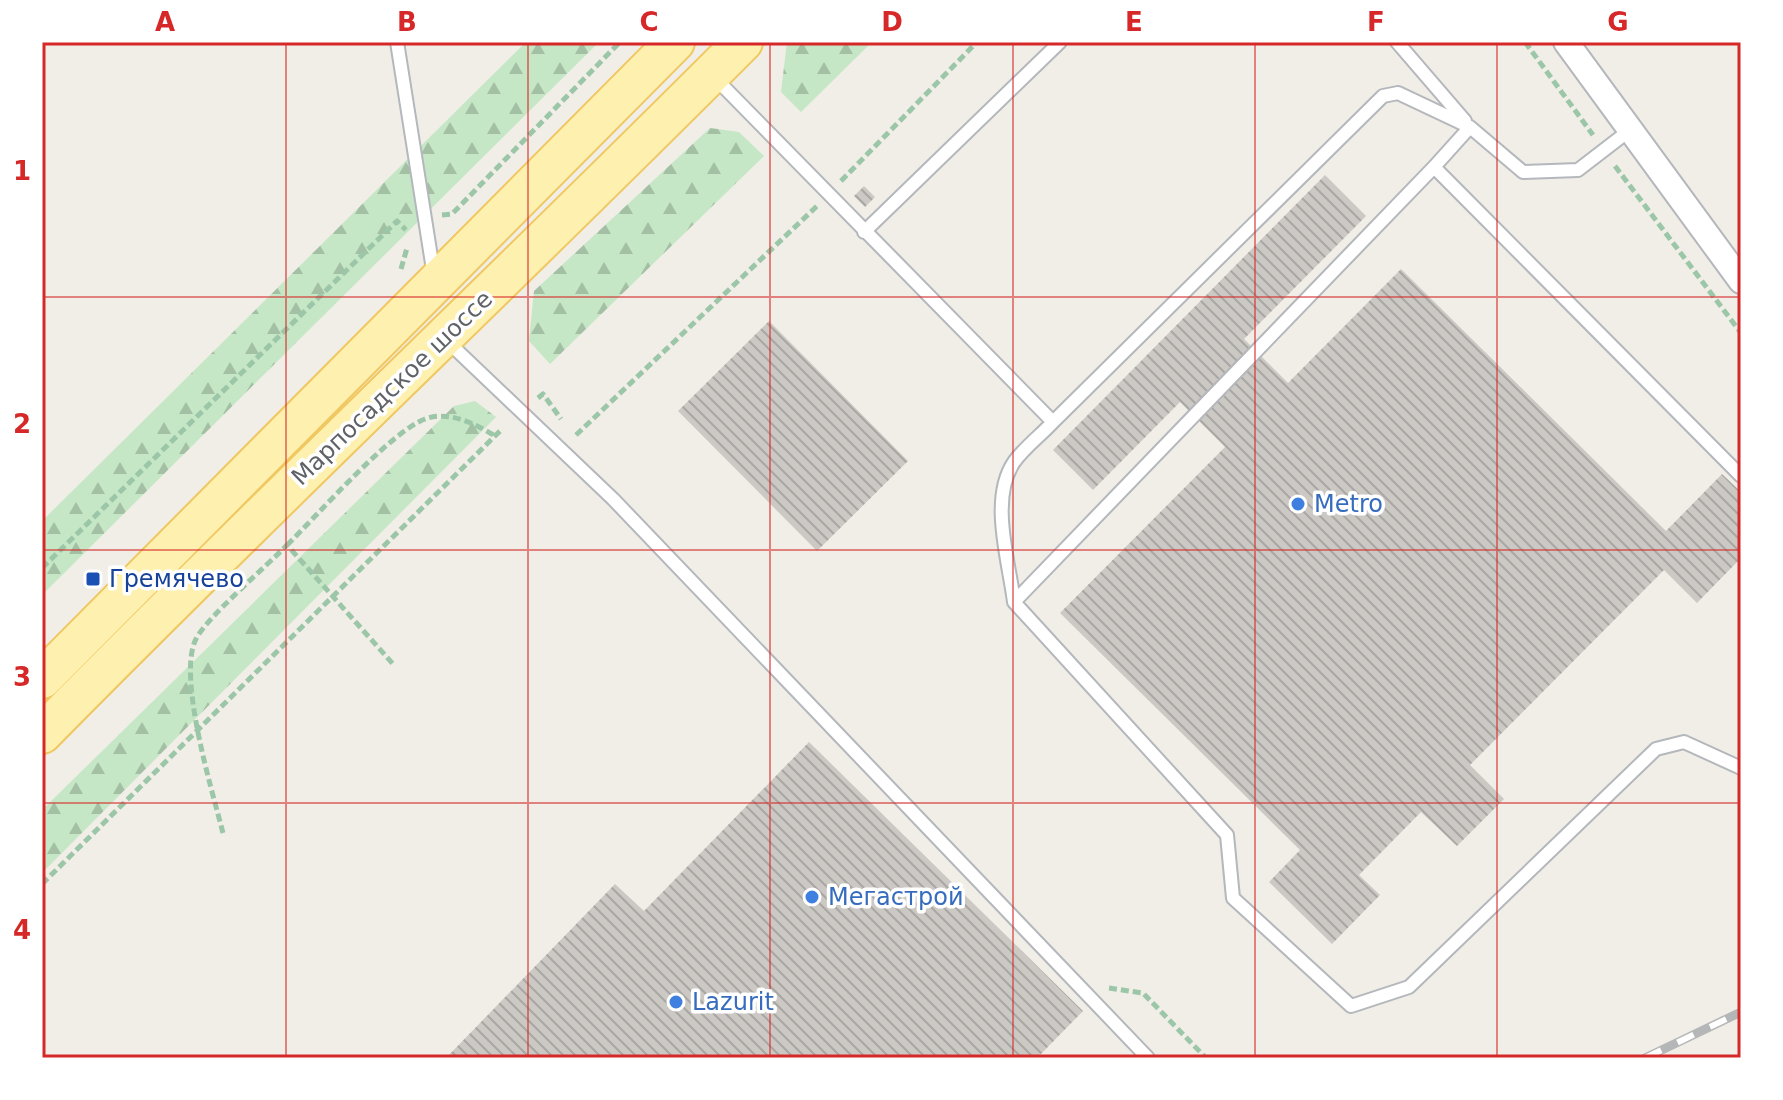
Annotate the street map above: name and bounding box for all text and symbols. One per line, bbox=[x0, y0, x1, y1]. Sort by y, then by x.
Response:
text: A bbox=[155, 7, 175, 37]
text: B bbox=[397, 7, 417, 37]
text: C bbox=[639, 7, 659, 37]
text: D bbox=[881, 7, 903, 37]
text: E bbox=[1125, 7, 1143, 37]
text: F bbox=[1367, 7, 1385, 37]
text: G bbox=[1607, 7, 1629, 37]
text: 1 bbox=[13, 156, 31, 186]
street label: Марпосадское шоссе bbox=[286, 285, 498, 491]
text: 2 bbox=[13, 409, 31, 439]
place label: Metro bbox=[1314, 490, 1383, 518]
marker: Metro bbox=[1289, 495, 1307, 513]
place label: Гремячево bbox=[109, 565, 244, 593]
marker: Гремячево bbox=[84, 570, 102, 588]
text: 3 bbox=[13, 662, 31, 692]
place label: Мегастрой bbox=[828, 883, 963, 911]
marker: Мегастрой bbox=[803, 888, 821, 906]
text: 4 bbox=[13, 915, 31, 945]
place label: Lazurit bbox=[692, 988, 774, 1016]
marker: Lazurit bbox=[667, 993, 685, 1011]

